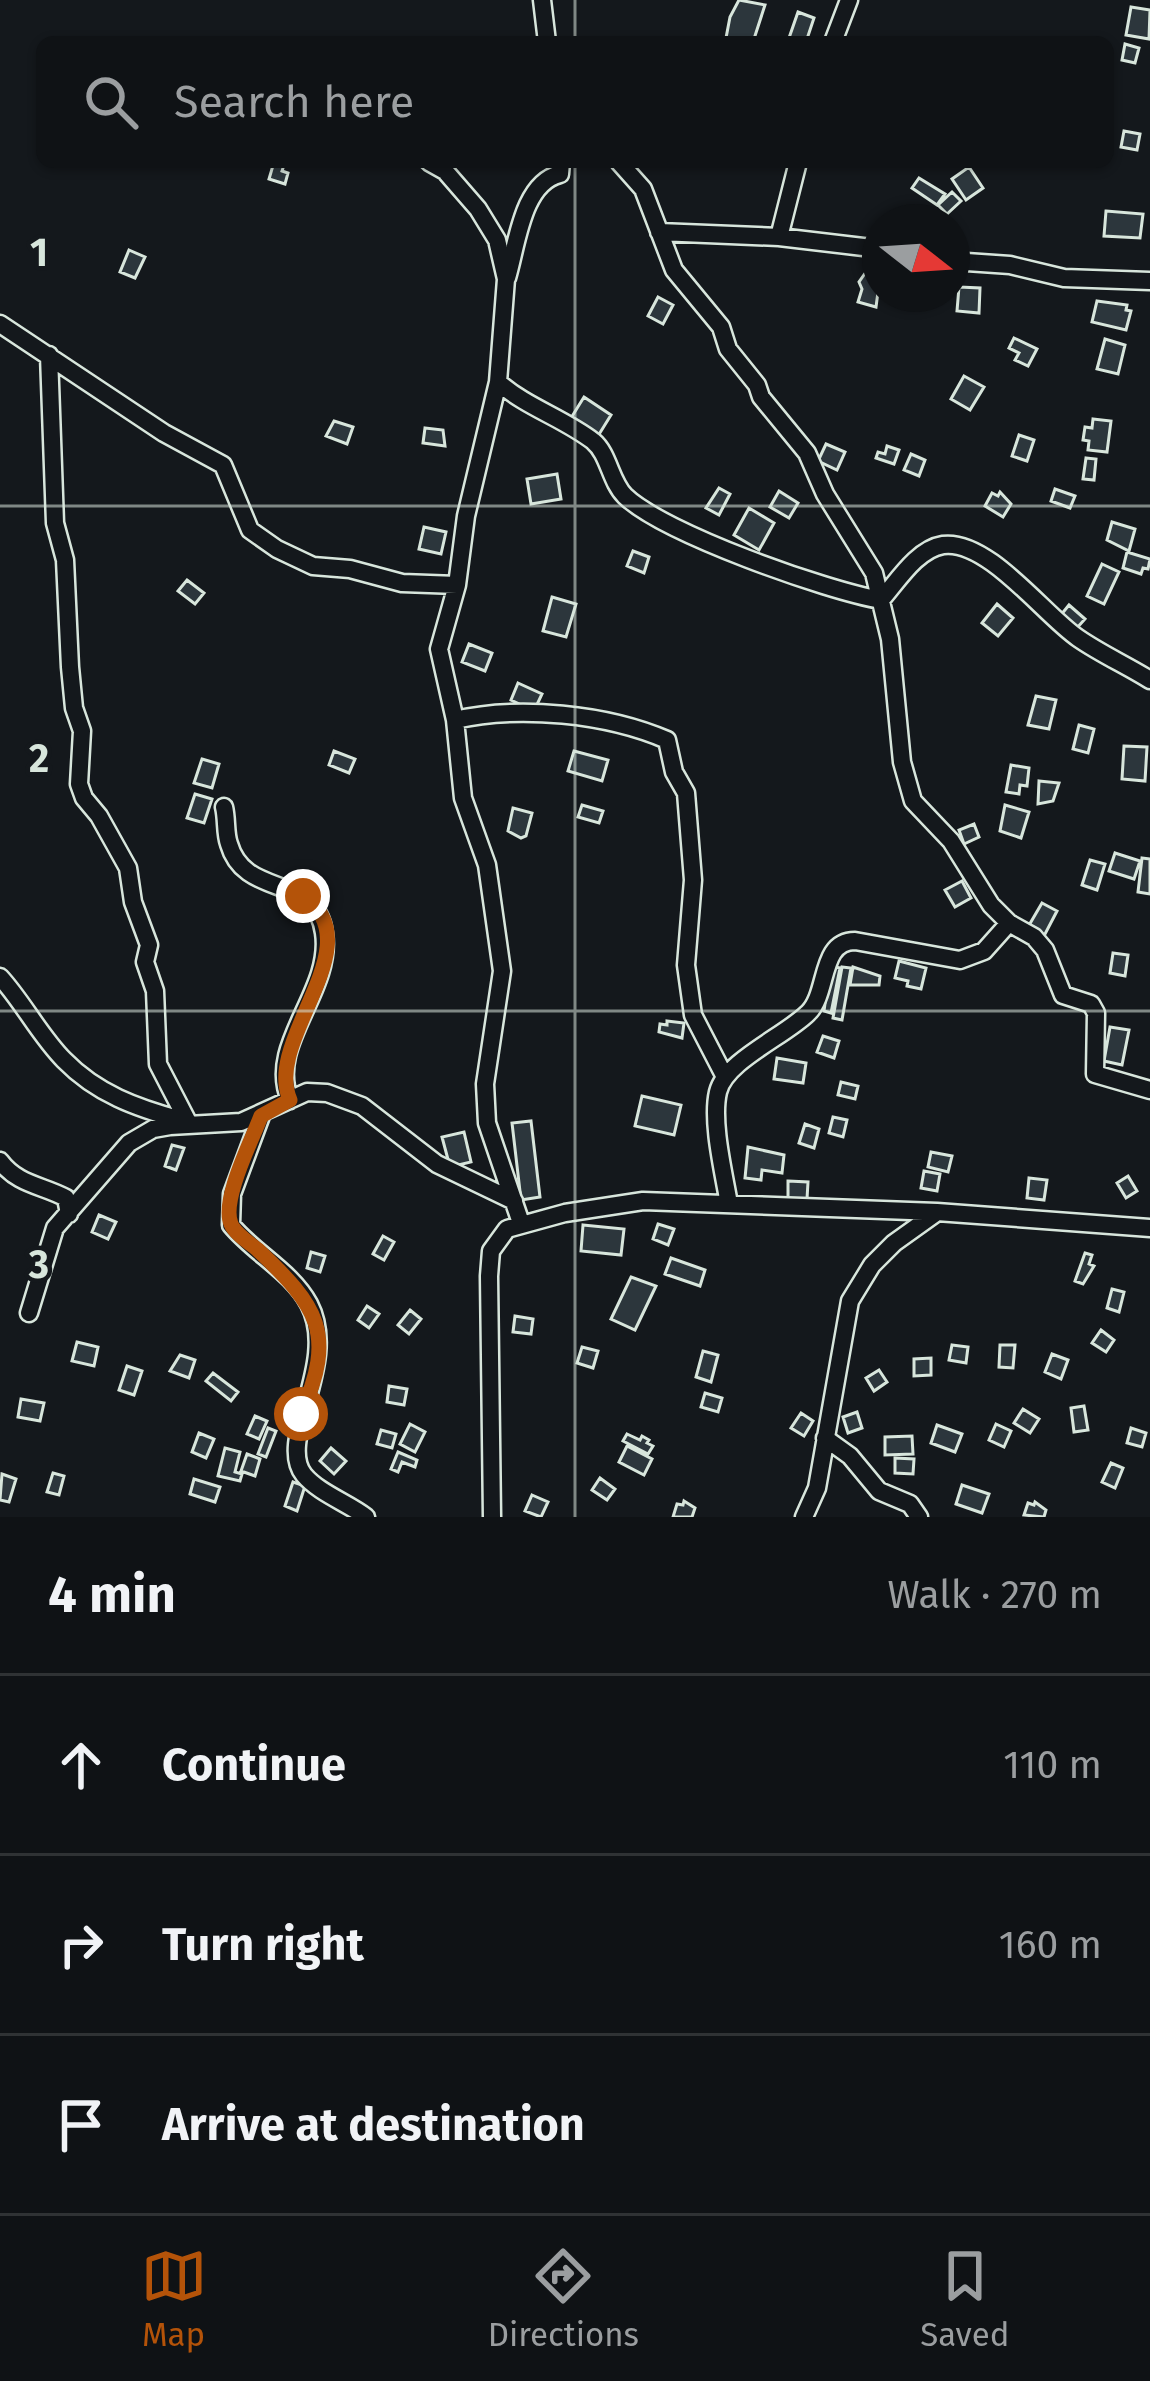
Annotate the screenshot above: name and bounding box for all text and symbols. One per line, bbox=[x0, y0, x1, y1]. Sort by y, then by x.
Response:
search box bbox=[36, 36, 1114, 168]
icon: search bbox=[78, 69, 144, 135]
text: Search here bbox=[174, 75, 414, 129]
north arrow bbox=[862, 204, 970, 312]
text: 1 bbox=[30, 230, 48, 276]
text: 2 bbox=[29, 736, 49, 782]
route end bbox=[276, 869, 330, 923]
text: 3 bbox=[28, 1242, 49, 1288]
route start bbox=[274, 1387, 328, 1441]
text: 4 min bbox=[48, 1564, 176, 1626]
text: Walk · 270 m bbox=[887, 1572, 1102, 1618]
icon: ahead bbox=[48, 1732, 114, 1798]
text: Continue bbox=[162, 1738, 346, 1792]
text: 110 m bbox=[1003, 1742, 1102, 1788]
icon: right bbox=[48, 1912, 114, 1978]
text: Turn right bbox=[162, 1918, 364, 1972]
text: 160 m bbox=[999, 1922, 1102, 1968]
icon: arrive bbox=[48, 2092, 114, 2158]
text: Arrive at destination bbox=[162, 2098, 585, 2152]
tab: Map bbox=[141, 2243, 207, 2355]
tab: Directions bbox=[488, 2243, 639, 2355]
tab: Saved bbox=[920, 2243, 1009, 2355]

